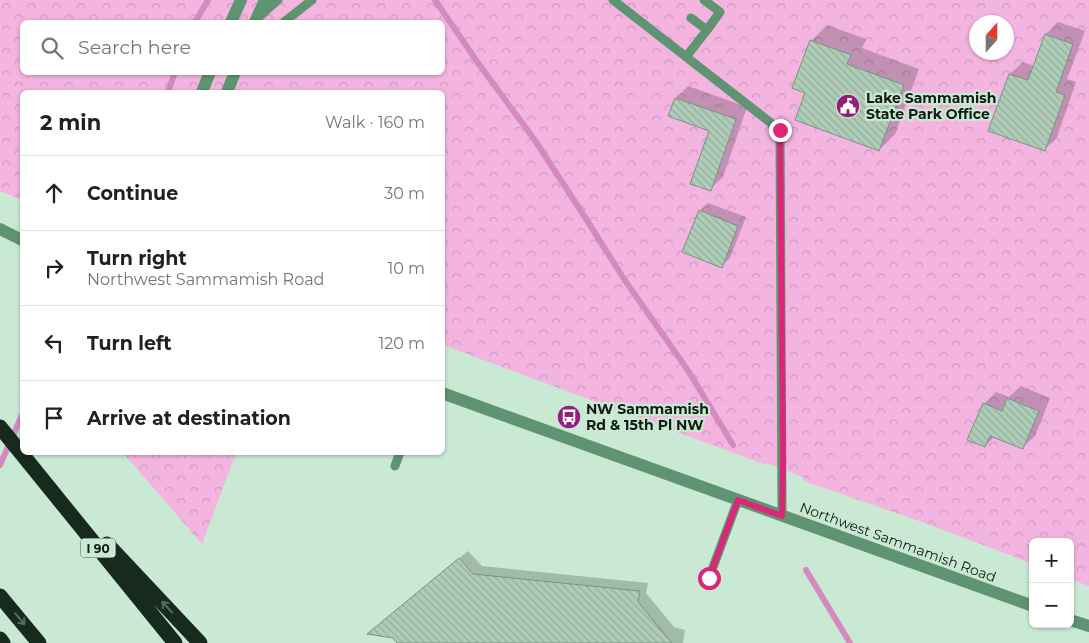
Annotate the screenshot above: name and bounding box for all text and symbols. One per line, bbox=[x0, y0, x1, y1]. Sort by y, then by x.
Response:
north arrow bbox=[969, 15, 1014, 60]
search box bbox=[20, 20, 445, 75]
icon: search bbox=[38, 34, 66, 62]
text: Search here bbox=[78, 36, 191, 59]
place label: Lake Sammamish State Park Office bbox=[866, 89, 996, 123]
public building icon: Lake Sammamish State Park Office bbox=[835, 93, 861, 119]
text: 2 min bbox=[40, 110, 101, 135]
text: Walk · 160 m bbox=[325, 113, 425, 132]
route end bbox=[769, 119, 792, 142]
icon: ahead bbox=[40, 179, 68, 207]
text: Continue bbox=[87, 182, 178, 205]
text: 30 m bbox=[384, 184, 425, 203]
text: Turn right bbox=[87, 247, 187, 270]
icon: right bbox=[40, 254, 68, 282]
text: 10 m bbox=[387, 259, 425, 278]
text: Northwest Sammamish Road bbox=[87, 270, 324, 289]
icon: left bbox=[40, 329, 68, 357]
text: Turn left bbox=[87, 332, 172, 355]
text: 120 m bbox=[378, 334, 425, 353]
place label: NW Sammamish Rd & 15th Pl NW bbox=[586, 400, 709, 434]
icon: arrive bbox=[40, 404, 68, 432]
bus stop icon: NW Sammamish Rd & 15th Pl NW bbox=[556, 404, 582, 430]
text: Arrive at destination bbox=[87, 407, 291, 430]
street label: Northwest Sammamish Road bbox=[797, 498, 999, 586]
road number: I 90 bbox=[80, 538, 116, 558]
map controls bbox=[1029, 538, 1074, 628]
button: + bbox=[1029, 538, 1074, 583]
route start bbox=[698, 567, 721, 590]
button: − bbox=[1029, 583, 1074, 628]
one-way arrow bbox=[161, 601, 172, 614]
one-way arrow bbox=[14, 613, 25, 626]

